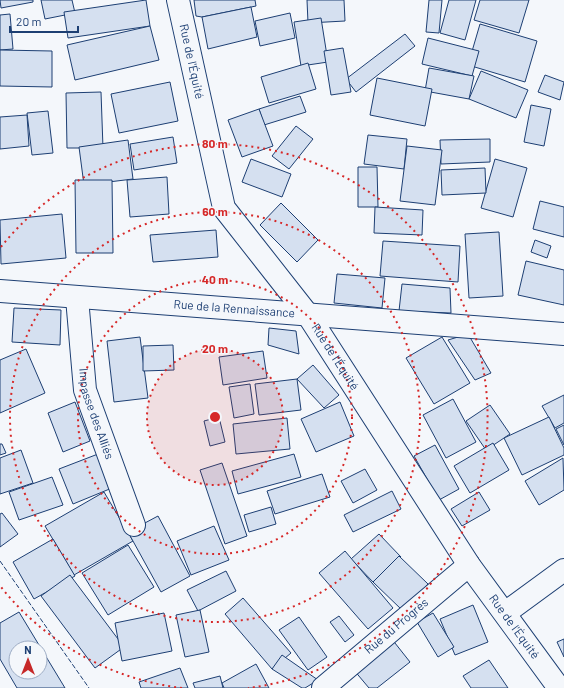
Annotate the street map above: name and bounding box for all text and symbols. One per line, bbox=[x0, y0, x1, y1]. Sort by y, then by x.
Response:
scale bar bbox=[10, 8, 78, 34]
text: 20 m bbox=[16, 14, 42, 28]
street label: Rue de l'Équité bbox=[178, 23, 208, 100]
text: 80 m bbox=[202, 136, 228, 150]
text: 60 m bbox=[202, 204, 228, 218]
text: 40 m bbox=[202, 272, 228, 286]
street label: Rue de la Rennaissance bbox=[173, 296, 296, 319]
street label: Rue de l'Équité bbox=[309, 321, 362, 392]
text: 20 m bbox=[202, 341, 228, 355]
street label: Impasse des Alliés bbox=[77, 368, 118, 461]
centre of rings bbox=[208, 410, 222, 424]
street label: Rue de l'Équité bbox=[487, 591, 543, 661]
street label: Rue du Progrès bbox=[361, 595, 431, 656]
north arrow bbox=[8, 640, 48, 680]
text: N bbox=[24, 643, 32, 656]

